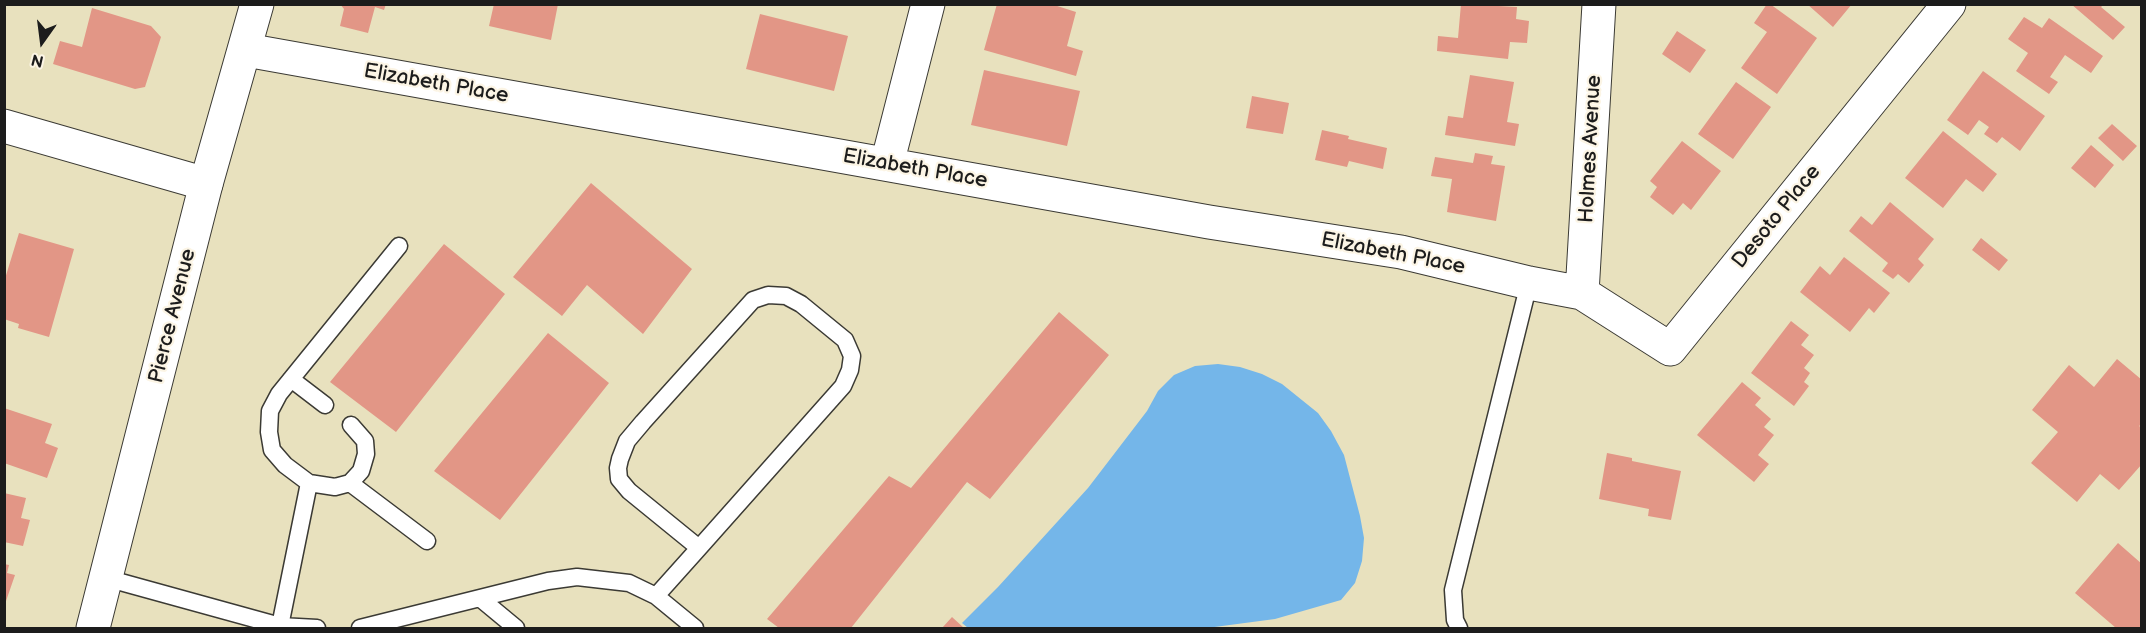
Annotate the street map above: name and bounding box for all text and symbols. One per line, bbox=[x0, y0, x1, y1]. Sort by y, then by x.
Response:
north arrow bbox=[12, 12, 72, 72]
text: N bbox=[29, 49, 46, 71]
street label: Elizabeth Place bbox=[362, 59, 510, 109]
street label: Holmes Avenue bbox=[1575, 74, 1607, 224]
street label: Elizabeth Place bbox=[841, 144, 989, 194]
street label: Desoto Place bbox=[1727, 160, 1827, 274]
street label: Elizabeth Place bbox=[1319, 228, 1467, 280]
street label: Pierce Avenue bbox=[144, 246, 202, 386]

